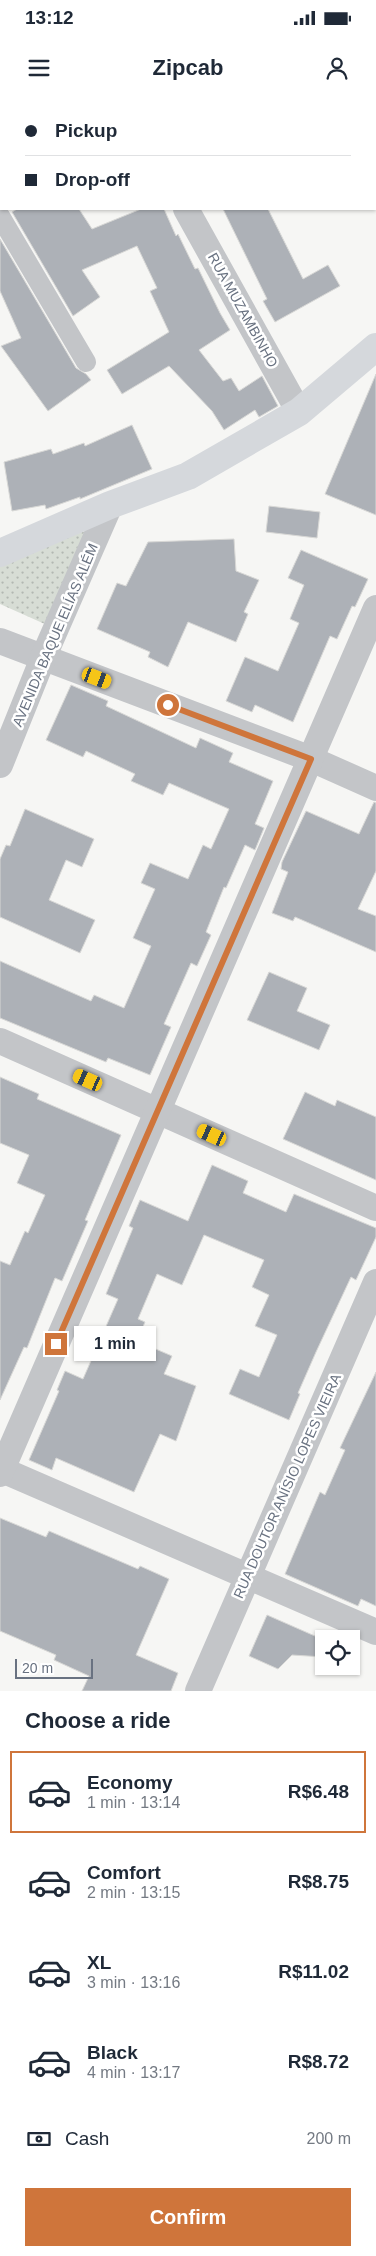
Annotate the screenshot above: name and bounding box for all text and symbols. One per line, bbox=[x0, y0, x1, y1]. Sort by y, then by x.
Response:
text: 13:12 bbox=[25, 7, 74, 28]
icon: menu bbox=[25, 54, 53, 82]
icon: person bbox=[323, 54, 351, 82]
text: Zipcab bbox=[153, 55, 223, 80]
text: Pickup bbox=[55, 120, 117, 141]
text: Drop-off bbox=[55, 169, 130, 190]
street label: RUA MUZAMBINHO bbox=[205, 250, 281, 370]
street label: AVENIDA BAQUE ELÍAS ALÉM bbox=[9, 541, 101, 729]
car bbox=[80, 666, 113, 690]
route start bbox=[157, 694, 179, 716]
car bbox=[71, 1067, 104, 1093]
car bbox=[195, 1122, 228, 1148]
callout: 1 min bbox=[74, 1326, 156, 1362]
route end bbox=[45, 1333, 67, 1355]
text: 1 min bbox=[94, 1335, 136, 1352]
street label: RUA DOUTOR ANÍSIO LOPES VIEIRA bbox=[230, 1371, 344, 1601]
map controls bbox=[315, 1630, 360, 1675]
button: locate bbox=[315, 1630, 360, 1675]
scale bar bbox=[15, 1656, 92, 1679]
text: 20 m bbox=[22, 1660, 53, 1676]
text: Choose a ride bbox=[25, 1708, 170, 1733]
icon: car bbox=[27, 1770, 72, 1815]
text: Economy bbox=[87, 1772, 173, 1793]
text: R$6.48 bbox=[288, 1781, 349, 1802]
text: 1 min · 13:14 bbox=[87, 1794, 180, 1811]
icon: car bbox=[27, 1860, 72, 1905]
text: Comfort bbox=[87, 1862, 161, 1883]
text: R$8.75 bbox=[288, 1871, 349, 1892]
text: 2 min · 13:15 bbox=[87, 1884, 180, 1901]
icon: car bbox=[27, 1950, 72, 1995]
text: XL bbox=[87, 1952, 111, 1973]
text: R$11.02 bbox=[278, 1961, 349, 1982]
text: 3 min · 13:16 bbox=[87, 1974, 180, 1991]
icon: car bbox=[27, 2040, 72, 2085]
text: Black bbox=[87, 2042, 138, 2063]
text: R$8.72 bbox=[288, 2051, 349, 2072]
text: 4 min · 13:17 bbox=[87, 2064, 180, 2081]
icon: cash bbox=[25, 2125, 53, 2153]
text: Cash bbox=[65, 2128, 109, 2149]
text: 200 m bbox=[307, 2130, 351, 2147]
button: Confirm bbox=[25, 2188, 351, 2246]

